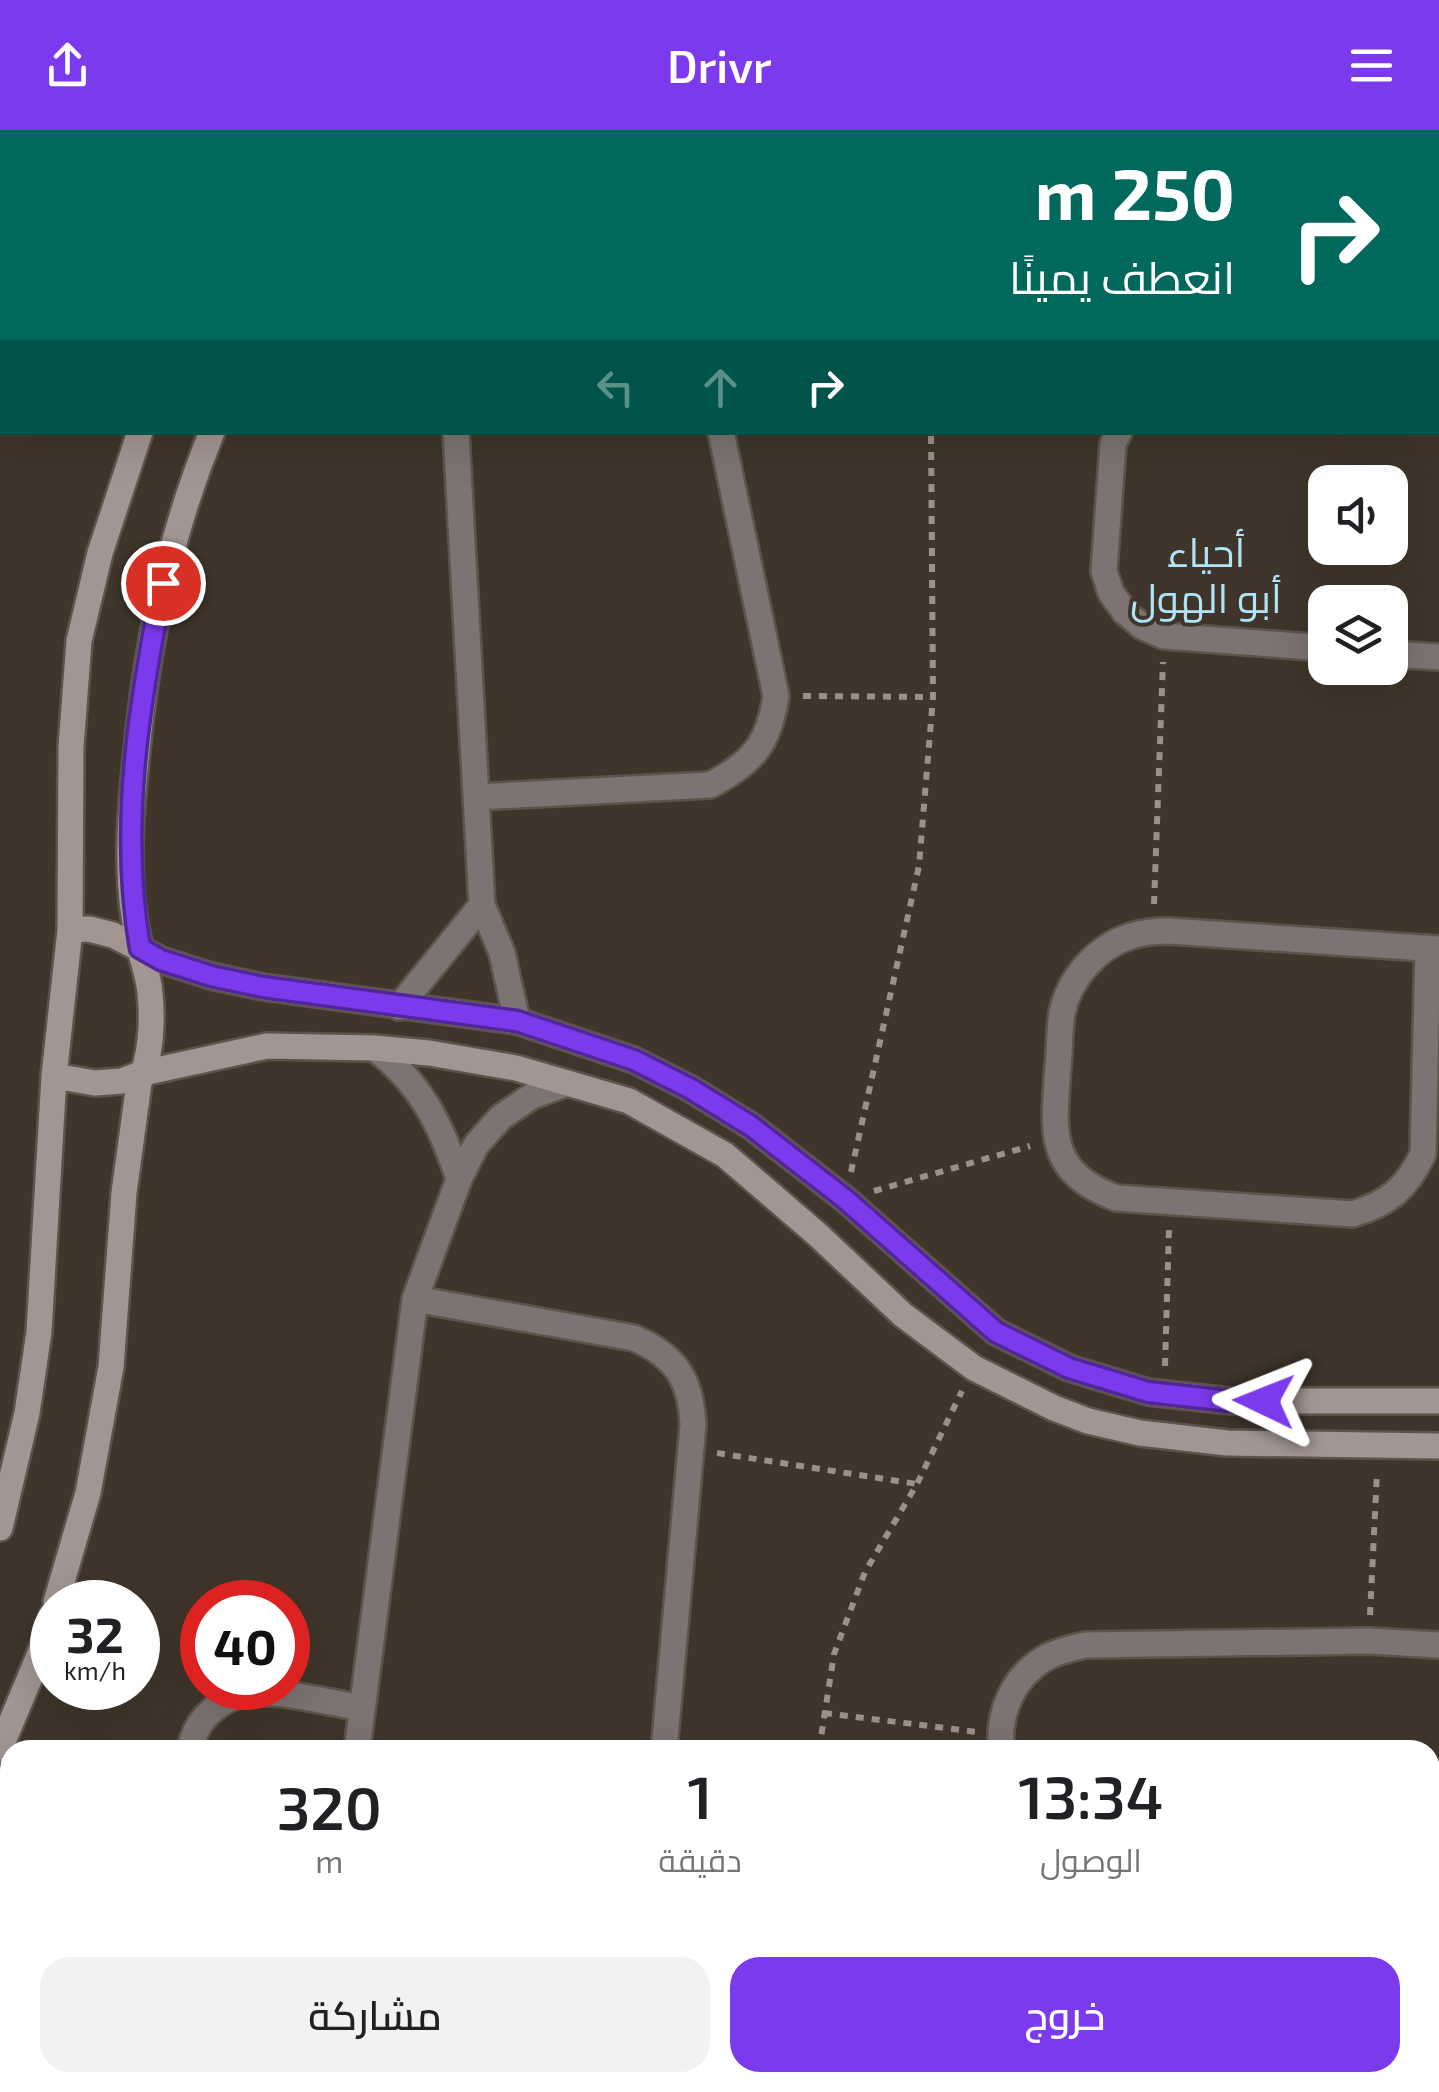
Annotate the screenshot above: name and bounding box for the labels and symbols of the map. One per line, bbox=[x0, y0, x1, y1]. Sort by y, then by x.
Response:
district label: أحياء أبو الهول bbox=[1130, 527, 1282, 623]
pin bbox=[121, 541, 206, 626]
position arrow bbox=[1212, 1349, 1316, 1453]
speed limit sign: 40 bbox=[180, 1580, 310, 1710]

